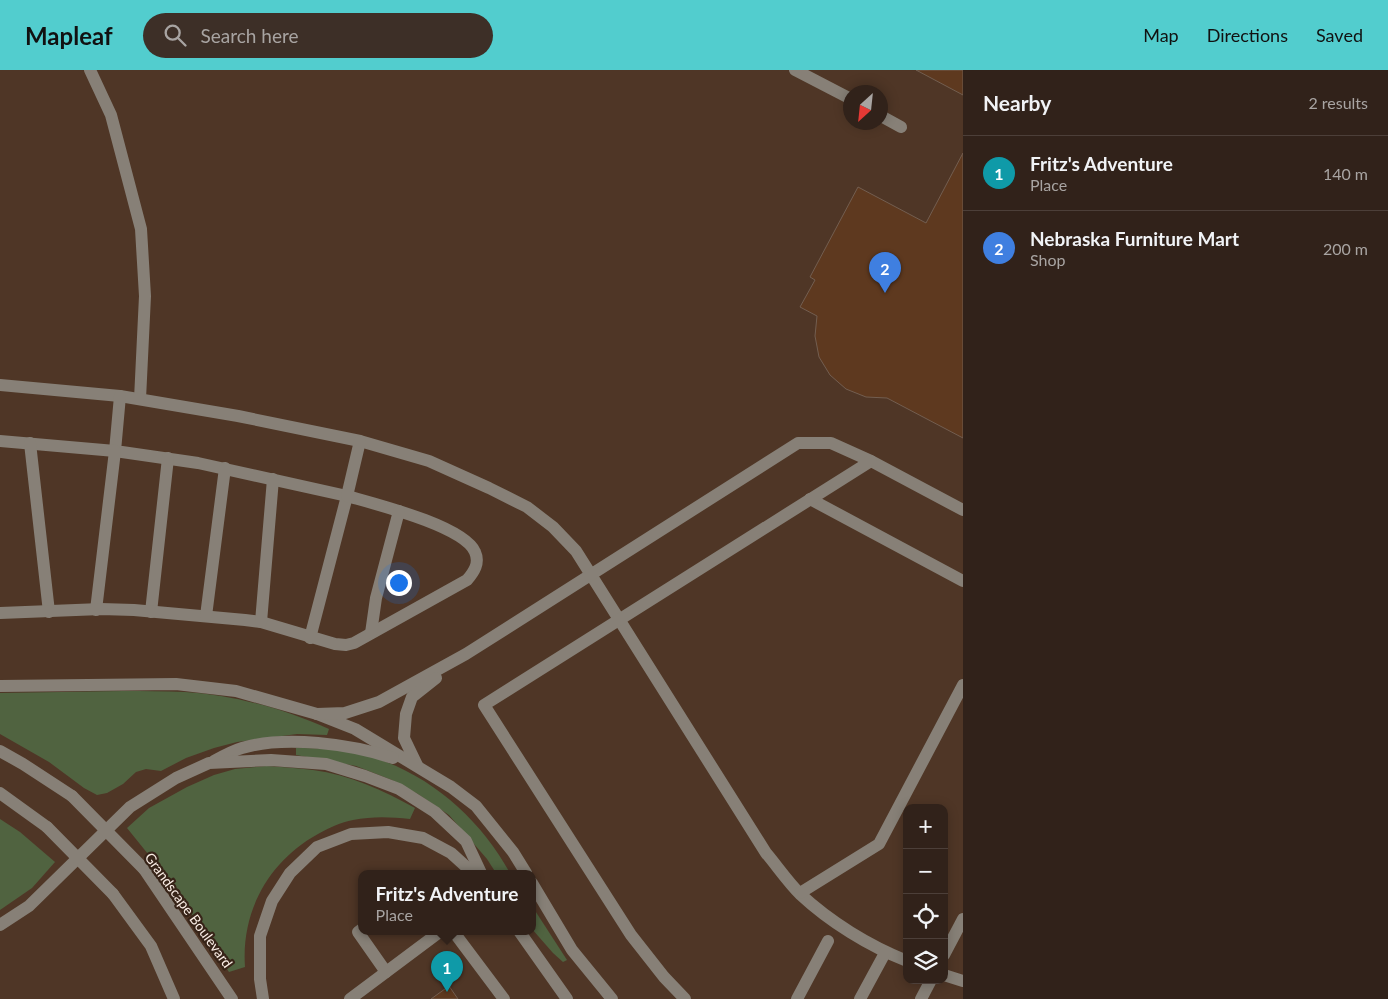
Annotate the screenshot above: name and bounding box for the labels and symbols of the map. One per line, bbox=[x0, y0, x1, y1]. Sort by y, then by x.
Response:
north arrow bbox=[843, 85, 888, 130]
pin: 2 bbox=[869, 252, 901, 293]
your location bbox=[386, 570, 412, 596]
street label: Grandscape Boulevard bbox=[142, 849, 236, 971]
pin: 1 bbox=[431, 951, 463, 992]

